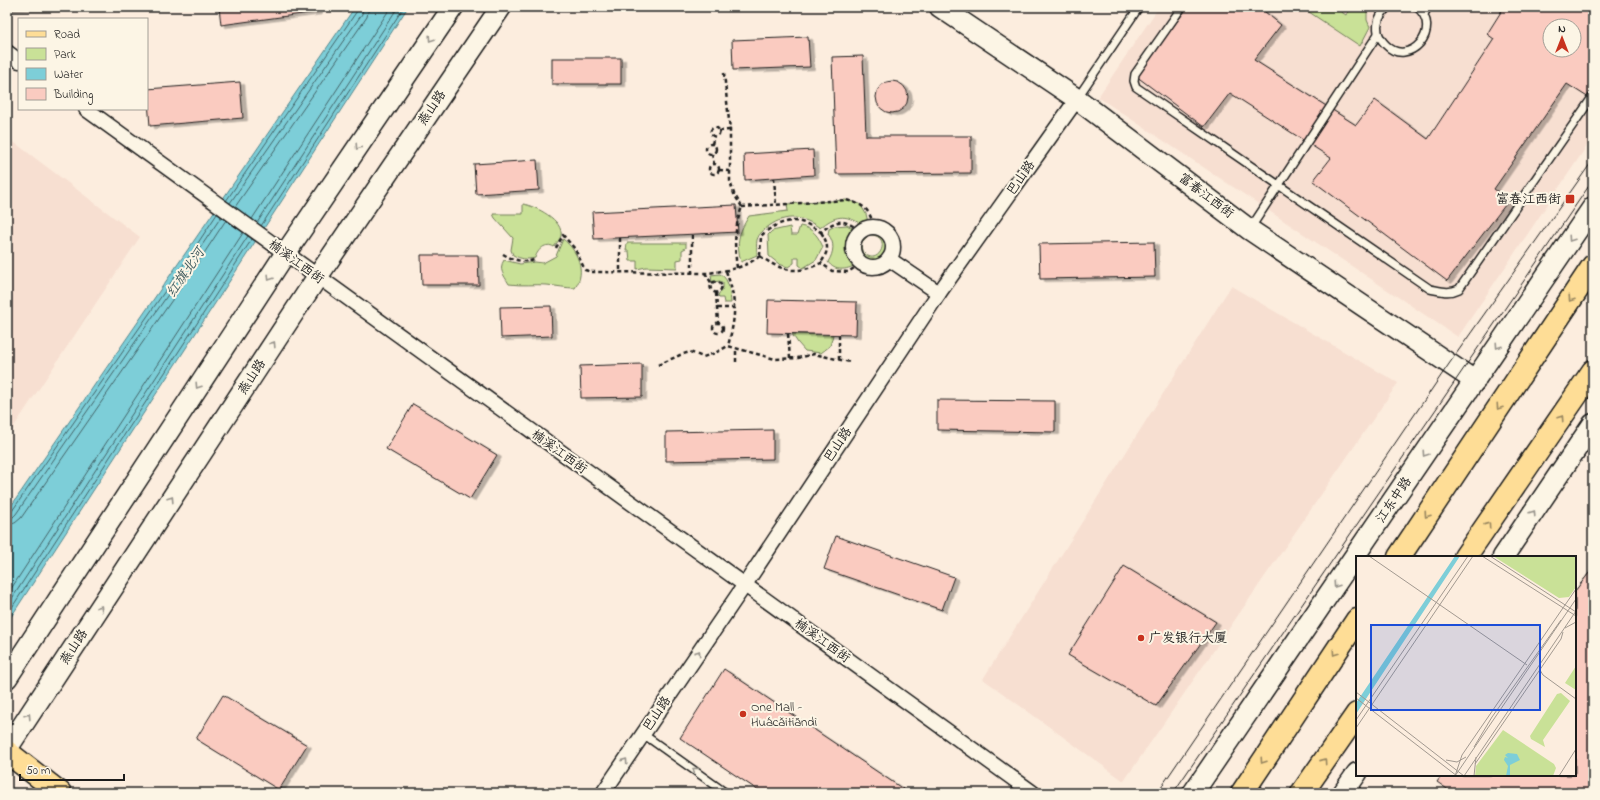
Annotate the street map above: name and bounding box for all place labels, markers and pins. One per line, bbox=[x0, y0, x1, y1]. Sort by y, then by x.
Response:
place label: 富春江西街 bbox=[1496, 190, 1561, 209]
marker: 富春江西街 bbox=[1564, 193, 1576, 205]
place label: 广发银行大厦 bbox=[1149, 629, 1227, 648]
marker: 广发银行大厦 bbox=[1136, 633, 1146, 643]
place label: One Mall - Huácǎitiāndì bbox=[751, 698, 817, 732]
marker: One Mall - Huácǎitiāndì bbox=[738, 709, 748, 719]

